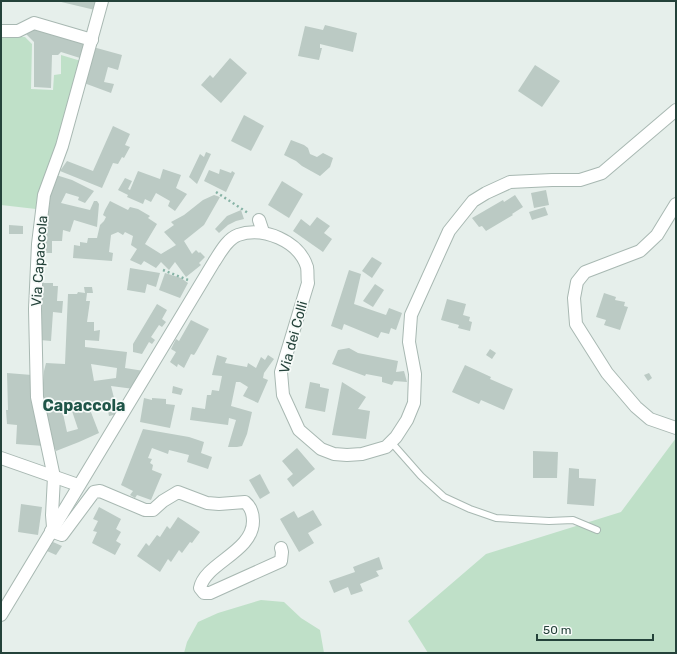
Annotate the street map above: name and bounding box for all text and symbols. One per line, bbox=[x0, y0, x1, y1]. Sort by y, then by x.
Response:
street label: Via Capaccola bbox=[28, 215, 51, 307]
street label: Via dei Colli bbox=[276, 299, 311, 375]
district label: Capaccola bbox=[43, 396, 125, 415]
scale bar bbox=[537, 616, 653, 642]
text: 50 m bbox=[543, 623, 571, 637]

